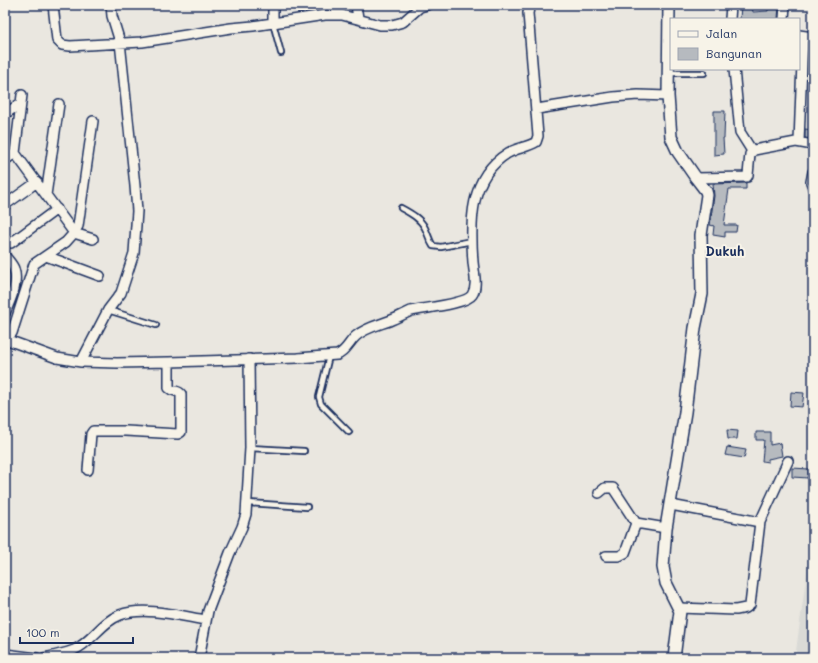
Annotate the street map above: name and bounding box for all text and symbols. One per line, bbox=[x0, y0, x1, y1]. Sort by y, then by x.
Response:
legend bbox=[670, 18, 800, 70]
text: Jalan bbox=[706, 25, 737, 41]
text: Bangunan bbox=[706, 45, 762, 61]
district label: Dukuh bbox=[706, 242, 745, 259]
scale bar bbox=[20, 619, 133, 645]
text: 100 m bbox=[26, 624, 60, 640]

